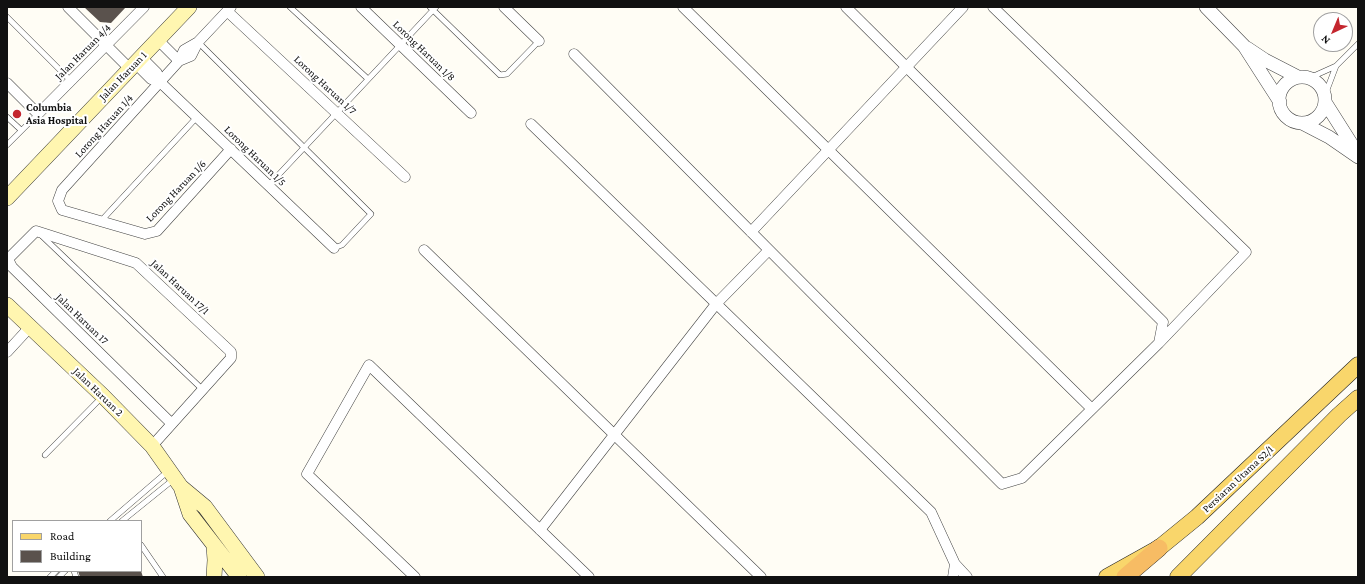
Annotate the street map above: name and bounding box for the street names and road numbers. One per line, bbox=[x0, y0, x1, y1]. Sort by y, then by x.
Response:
street label: Lorong Haruan 1/8 bbox=[390, 18, 458, 84]
street label: Jalan Haruan 4/4 bbox=[52, 21, 114, 83]
street label: Jalan Haruan 1 bbox=[96, 49, 150, 103]
street label: Lorong Haruan 1/7 bbox=[291, 53, 359, 117]
street label: Lorong Haruan 1/4 bbox=[72, 92, 136, 160]
street label: Lorong Haruan 1/5 bbox=[221, 123, 289, 189]
street label: Lorong Haruan 1/6 bbox=[143, 157, 209, 225]
street label: Jalan Haruan 17/1 bbox=[148, 257, 212, 317]
street label: Jalan Haruan 17 bbox=[53, 291, 111, 347]
street label: Jalan Haruan 2 bbox=[70, 365, 126, 419]
street label: Persiaran Utama S2/1 bbox=[1200, 443, 1276, 515]

